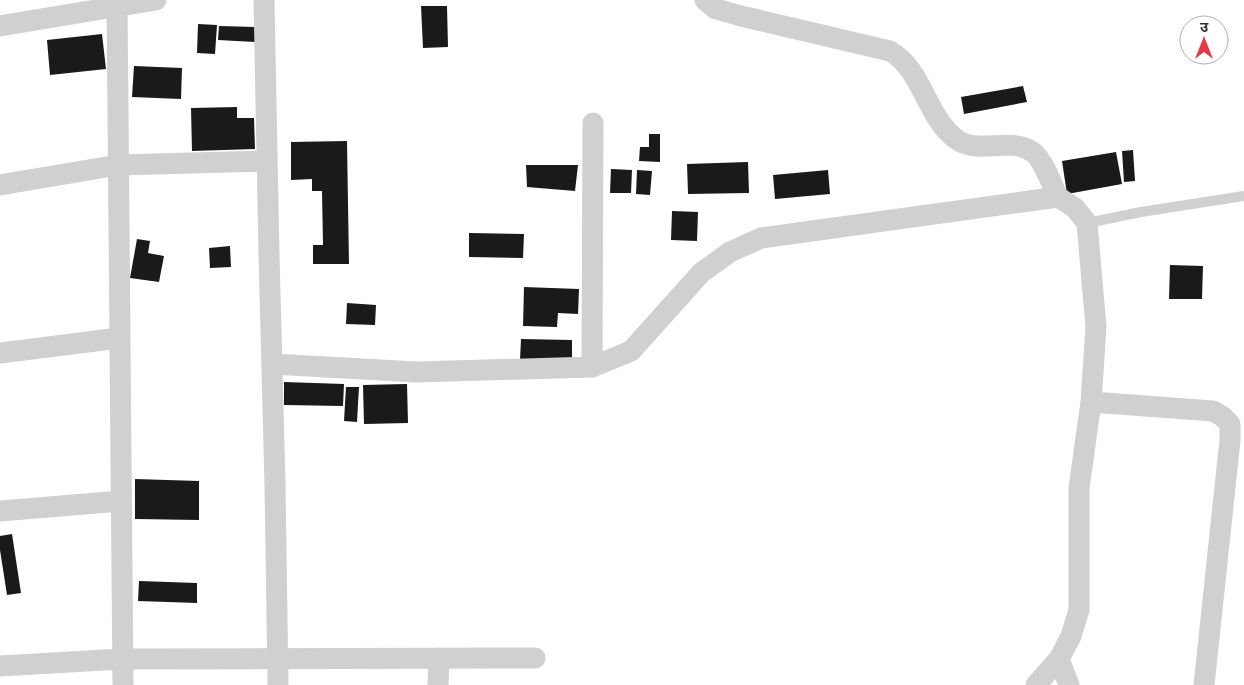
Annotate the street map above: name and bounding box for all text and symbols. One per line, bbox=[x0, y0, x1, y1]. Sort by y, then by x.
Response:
north arrow bbox=[1179, 15, 1229, 65]
text: उ bbox=[1200, 19, 1209, 36]

